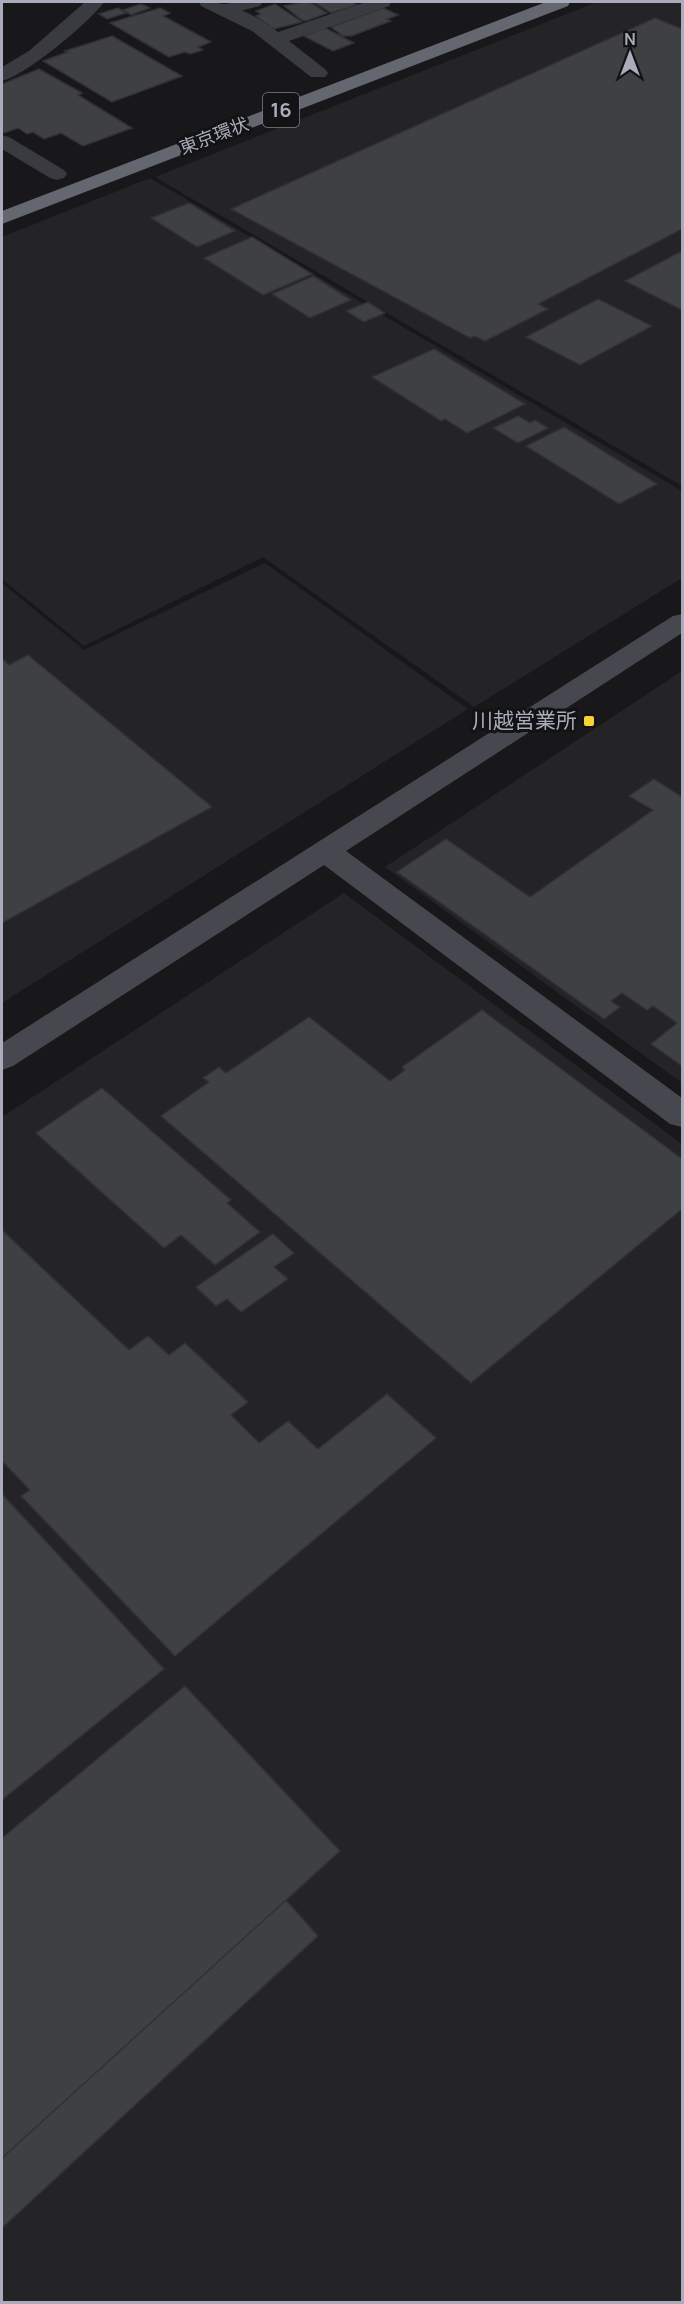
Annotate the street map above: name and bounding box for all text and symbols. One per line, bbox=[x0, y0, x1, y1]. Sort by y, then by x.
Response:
north arrow bbox=[600, 24, 660, 84]
text: N bbox=[624, 28, 636, 50]
road number: 16 bbox=[263, 93, 299, 127]
street label: 東京環状 bbox=[176, 111, 252, 159]
place label: 川越営業所 bbox=[472, 706, 577, 734]
marker: 川越営業所 bbox=[582, 714, 596, 728]

